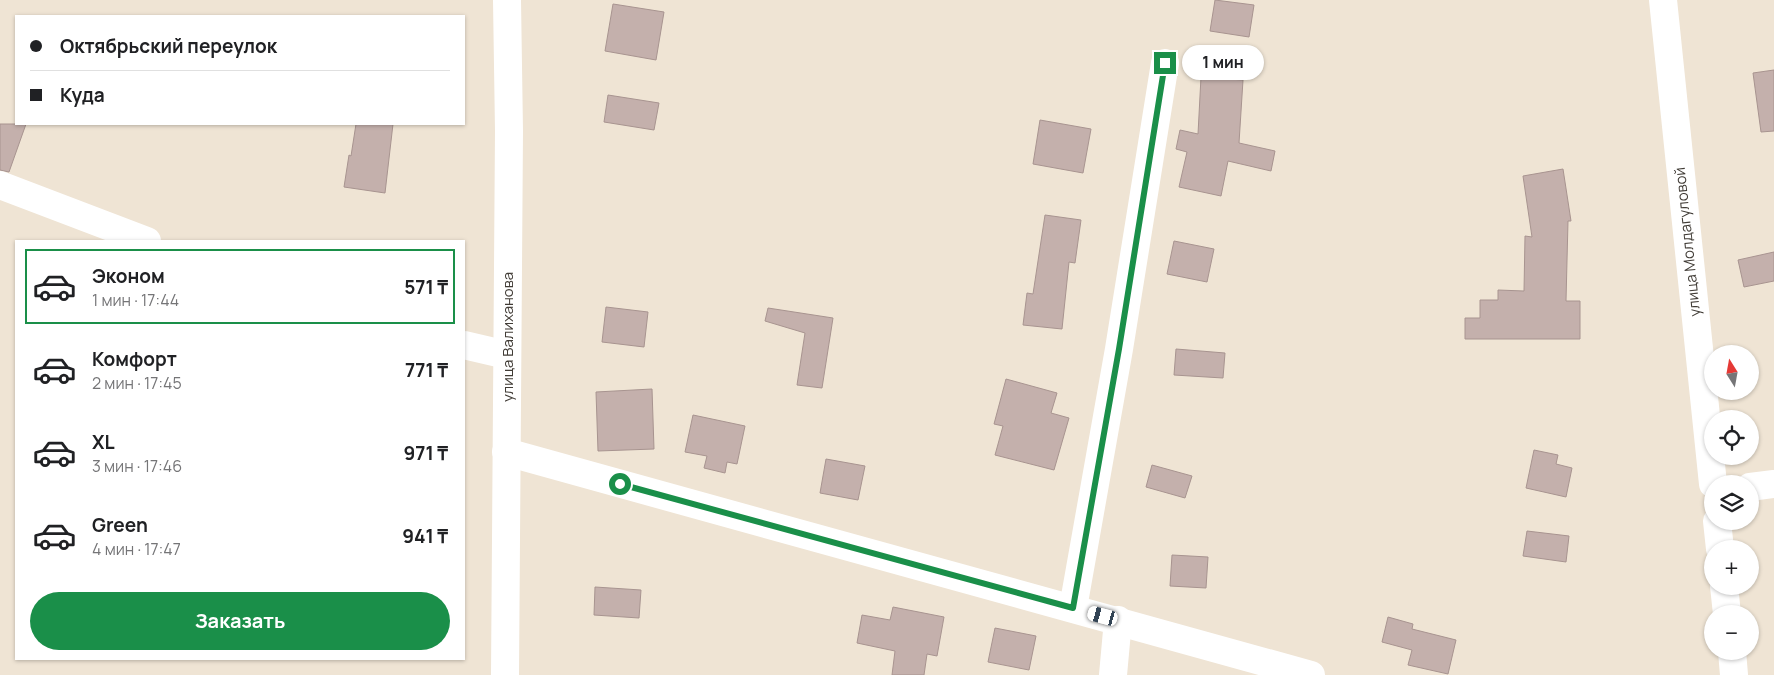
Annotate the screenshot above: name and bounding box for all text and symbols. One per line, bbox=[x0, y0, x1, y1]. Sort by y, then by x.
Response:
text: Октябрьский переулок bbox=[60, 33, 277, 59]
callout: 1 мин bbox=[1182, 46, 1265, 80]
text: 1 мин bbox=[1202, 51, 1244, 73]
route end bbox=[1154, 52, 1176, 74]
text: Куда bbox=[60, 82, 105, 108]
street label: улица Молдагуловой bbox=[1669, 166, 1705, 318]
text: Эконом bbox=[92, 263, 165, 289]
icon: car bbox=[32, 264, 77, 309]
street label: улица Валиханова bbox=[497, 272, 518, 402]
text: 571 ₸ bbox=[404, 274, 448, 300]
text: 1 мин · 17:44 bbox=[92, 289, 179, 311]
north arrow bbox=[1704, 345, 1759, 400]
map controls bbox=[1704, 345, 1759, 660]
text: Комфорт bbox=[92, 346, 177, 372]
icon: car bbox=[32, 347, 77, 392]
text: 771 ₸ bbox=[405, 357, 448, 383]
text: 2 мин · 17:45 bbox=[92, 372, 182, 394]
button: locate bbox=[1704, 410, 1759, 465]
text: XL bbox=[92, 429, 115, 455]
icon: car bbox=[32, 430, 77, 475]
text: 971 ₸ bbox=[404, 440, 448, 466]
text: 3 мин · 17:46 bbox=[92, 455, 182, 477]
route start bbox=[609, 473, 631, 495]
button: layers bbox=[1704, 475, 1759, 530]
text: Green bbox=[92, 512, 148, 538]
icon: car bbox=[32, 513, 77, 558]
text: 941 ₸ bbox=[402, 523, 448, 549]
text: 4 мин · 17:47 bbox=[92, 538, 181, 560]
button: + bbox=[1704, 540, 1759, 595]
button: Заказать bbox=[30, 592, 450, 650]
car bbox=[1086, 605, 1119, 627]
button: − bbox=[1704, 605, 1759, 660]

